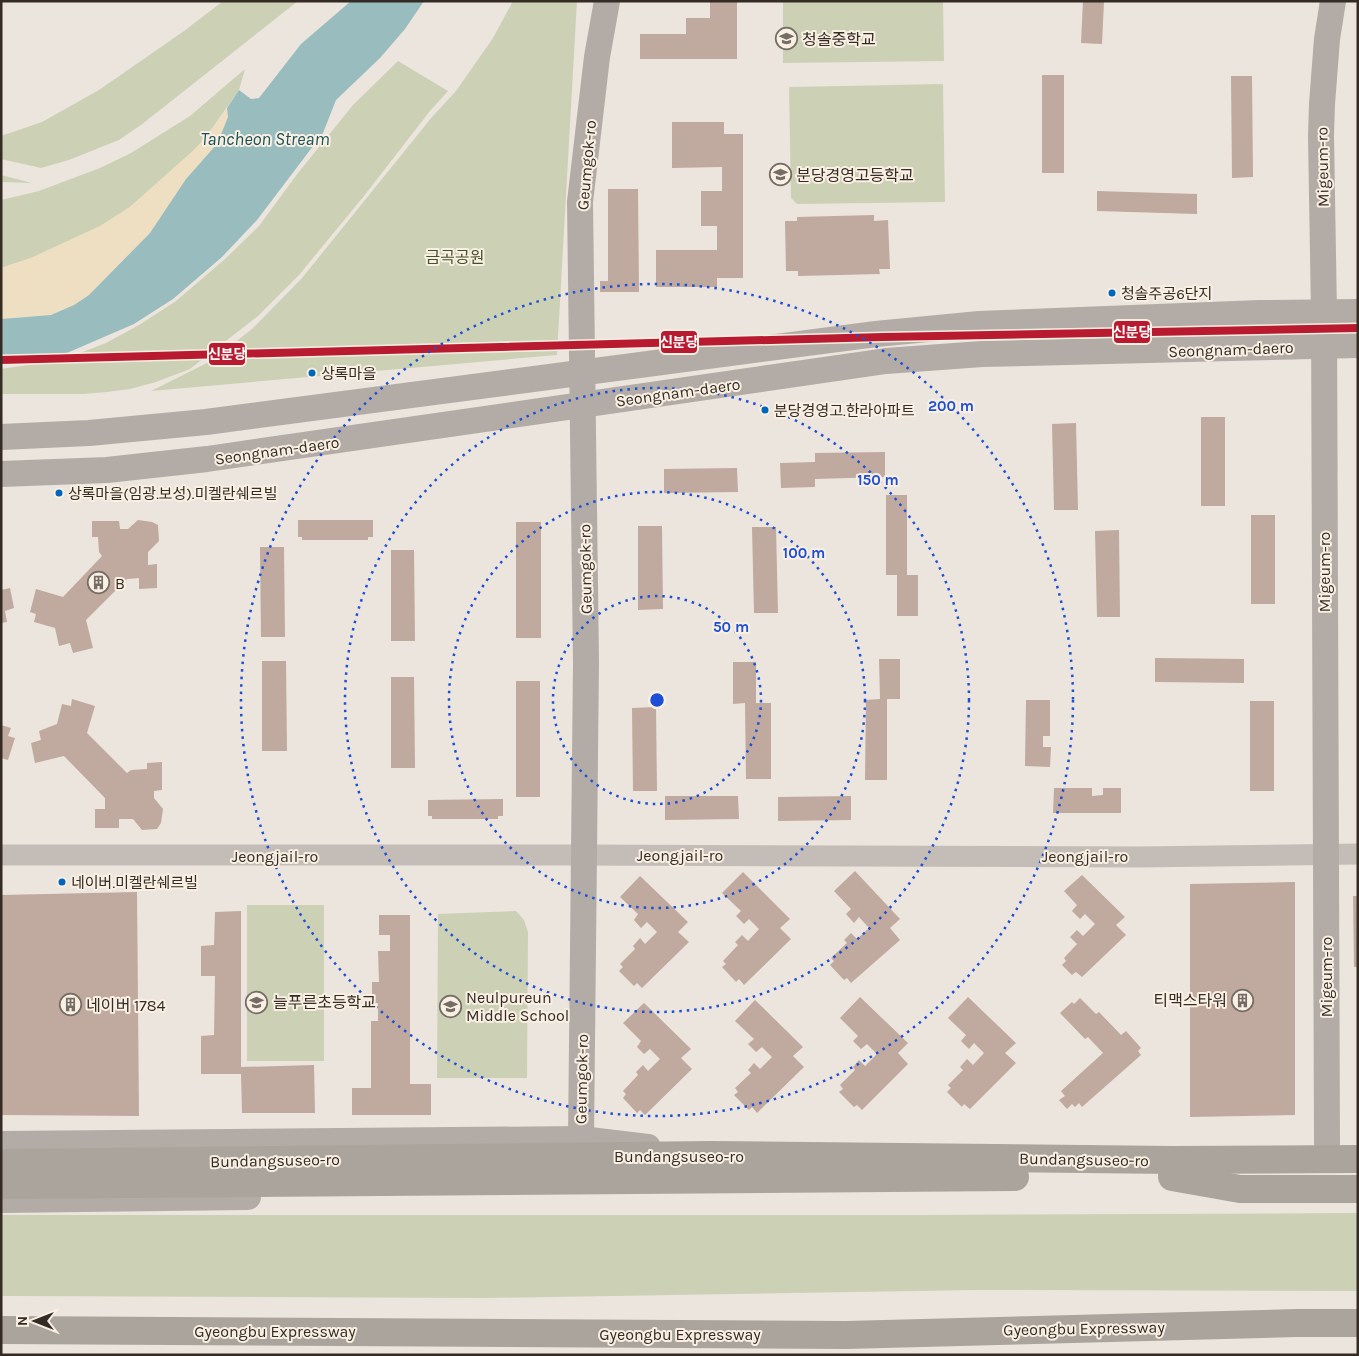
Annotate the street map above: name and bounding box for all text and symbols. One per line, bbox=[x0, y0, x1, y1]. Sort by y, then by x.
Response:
school or university icon: 청솔중학교 bbox=[774, 27, 798, 51]
place label: 청솔중학교 bbox=[802, 30, 876, 49]
street label: Geumgok-ro bbox=[573, 119, 600, 211]
street label: Migeum-ro bbox=[1312, 127, 1333, 207]
water label: Tancheon Stream bbox=[200, 128, 330, 150]
school or university icon: 분당경영고등학교 bbox=[768, 163, 792, 187]
place label: 분당경영고등학교 bbox=[796, 166, 914, 185]
park label: 금곡공원 bbox=[426, 248, 484, 267]
place label: 청솔주공6단지 bbox=[1121, 285, 1212, 303]
marker: 청솔주공6단지 bbox=[1107, 288, 1117, 298]
line badge: 신분당 bbox=[1113, 320, 1151, 344]
text: 신분당 bbox=[1113, 324, 1151, 341]
line badge: 신분당 bbox=[660, 330, 698, 354]
text: 신분당 bbox=[660, 334, 698, 351]
street label: Seongnam-daero bbox=[1168, 338, 1294, 361]
line badge: 신분당 bbox=[208, 342, 246, 366]
text: 신분당 bbox=[208, 346, 246, 363]
place label: 상록마을 bbox=[321, 365, 376, 383]
marker: 상록마을 bbox=[307, 368, 317, 378]
street label: Seongnam-daero bbox=[615, 374, 741, 411]
text: 200 m bbox=[928, 397, 974, 415]
place label: 분당경영고.한라아파트 bbox=[774, 402, 915, 420]
marker: 분당경영고.한라아파트 bbox=[760, 405, 770, 415]
street label: Seongnam-daero bbox=[214, 432, 340, 469]
text: 150 m bbox=[857, 471, 899, 489]
place label: 상록마을(임광.보성).미켈란쉐르빌 bbox=[68, 485, 277, 503]
marker: 상록마을(임광.보성).미켈란쉐르빌 bbox=[54, 488, 64, 498]
street label: Geumgok-ro bbox=[575, 524, 596, 614]
street label: Migeum-ro bbox=[1315, 532, 1334, 612]
text: 100 m bbox=[783, 544, 825, 562]
building icon: B bbox=[87, 571, 111, 595]
place label: B bbox=[115, 574, 125, 593]
text: 50 m bbox=[713, 618, 749, 636]
centre of rings bbox=[648, 691, 666, 709]
street label: Jeongjail-ro bbox=[637, 846, 723, 865]
street label: Jeongjail-ro bbox=[232, 847, 318, 866]
street label: Jeongjail-ro bbox=[1042, 847, 1128, 866]
place label: 네이버.미켈란쉐르빌 bbox=[71, 874, 198, 892]
marker: 네이버.미켈란쉐르빌 bbox=[57, 877, 67, 887]
street label: Migeum-ro bbox=[1317, 937, 1336, 1017]
place label: Neulpureun Middle School bbox=[466, 988, 569, 1025]
building icon: 티맥스타워 bbox=[1231, 988, 1255, 1012]
school or university icon: 늘푸른초등학교 bbox=[245, 990, 269, 1014]
place label: 티맥스타워 bbox=[1153, 991, 1227, 1010]
building icon: 네이버 1784 bbox=[58, 993, 82, 1017]
place label: 늘푸른초등학교 bbox=[273, 993, 376, 1012]
school or university icon: Neulpureun Middle School bbox=[438, 994, 462, 1018]
place label: 네이버 1784 bbox=[86, 996, 166, 1015]
street label: Geumgok-ro bbox=[571, 1034, 592, 1124]
street label: Bundangsuseo-ro bbox=[614, 1147, 744, 1166]
street label: Bundangsuseo-ro bbox=[1019, 1149, 1149, 1170]
street label: Bundangsuseo-ro bbox=[210, 1150, 340, 1171]
north arrow bbox=[10, 1296, 60, 1346]
text: N bbox=[14, 1316, 31, 1326]
street label: Gyeongbu Expressway bbox=[1003, 1318, 1165, 1339]
street label: Gyeongbu Expressway bbox=[194, 1322, 356, 1341]
street label: Gyeongbu Expressway bbox=[599, 1325, 761, 1344]

